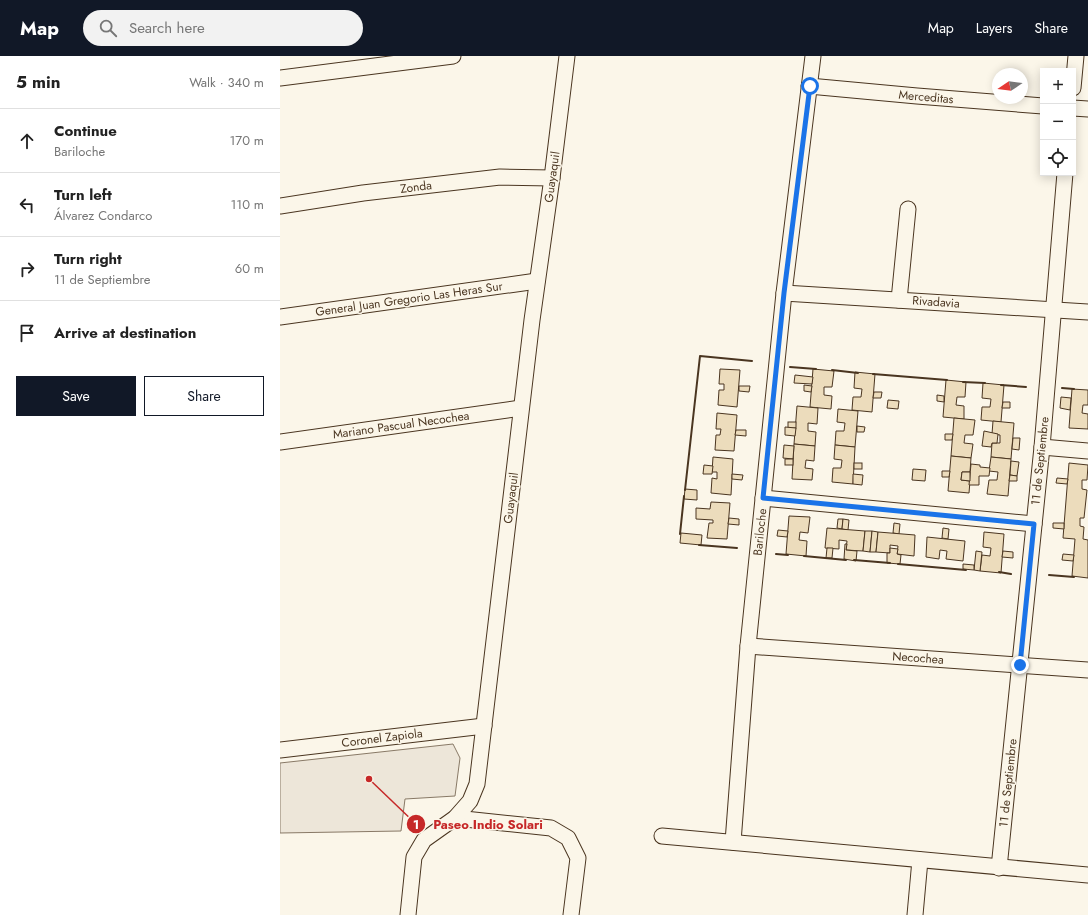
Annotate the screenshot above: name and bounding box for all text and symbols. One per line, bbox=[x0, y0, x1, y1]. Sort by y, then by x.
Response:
search box bbox=[83, 10, 363, 46]
text: Map bbox=[20, 15, 59, 42]
icon: search bbox=[97, 17, 119, 39]
text: Search here bbox=[129, 17, 205, 39]
text: Map bbox=[928, 18, 954, 38]
text: Layers bbox=[976, 18, 1012, 38]
text: Share bbox=[1034, 18, 1068, 38]
north arrow bbox=[992, 68, 1028, 104]
map controls bbox=[1040, 68, 1076, 176]
button: + bbox=[1040, 68, 1076, 104]
text: 5 min bbox=[16, 70, 60, 94]
text: Walk · 340 m bbox=[189, 73, 264, 92]
route start bbox=[801, 77, 819, 95]
street label: Merceditas bbox=[898, 86, 954, 108]
button: − bbox=[1040, 104, 1076, 140]
text: Continue bbox=[54, 120, 117, 142]
icon: ahead bbox=[16, 130, 38, 152]
text: 170 m bbox=[229, 131, 264, 150]
button: locate bbox=[1040, 140, 1076, 176]
text: Bariloche bbox=[54, 142, 105, 161]
street label: Guayaquil bbox=[540, 150, 564, 204]
street label: Zonda bbox=[399, 176, 433, 198]
text: Turn left bbox=[54, 184, 112, 206]
icon: left bbox=[16, 194, 38, 216]
text: 110 m bbox=[230, 195, 264, 214]
text: Álvarez Condarco bbox=[54, 206, 152, 225]
text: Turn right bbox=[54, 248, 122, 270]
icon: right bbox=[16, 258, 38, 280]
text: 60 m bbox=[235, 259, 264, 278]
text: 11 de Septiembre bbox=[54, 270, 151, 289]
street label: General Juan Gregorio Las Heras Sur bbox=[314, 277, 505, 321]
street label: Rivadavia bbox=[912, 291, 961, 313]
icon: arrive bbox=[16, 322, 38, 344]
text: Arrive at destination bbox=[54, 322, 196, 344]
button: Save bbox=[16, 376, 136, 416]
button: Share bbox=[144, 376, 264, 416]
street label: Mariano Pascual Necochea bbox=[332, 406, 471, 443]
street label: 11 de Septiembre bbox=[1026, 416, 1054, 506]
street label: Guayaquil bbox=[499, 471, 523, 525]
street label: Bariloche bbox=[749, 508, 771, 556]
street label: Necochea bbox=[892, 647, 945, 669]
route end bbox=[1011, 656, 1029, 674]
street label: Coronel Zapiola bbox=[340, 724, 424, 752]
street label: 11 de Septiembre bbox=[994, 738, 1022, 828]
callout: Paseo Indio Solari bbox=[406, 812, 551, 837]
text: Paseo Indio Solari bbox=[433, 815, 543, 834]
text: 1 bbox=[413, 816, 419, 834]

